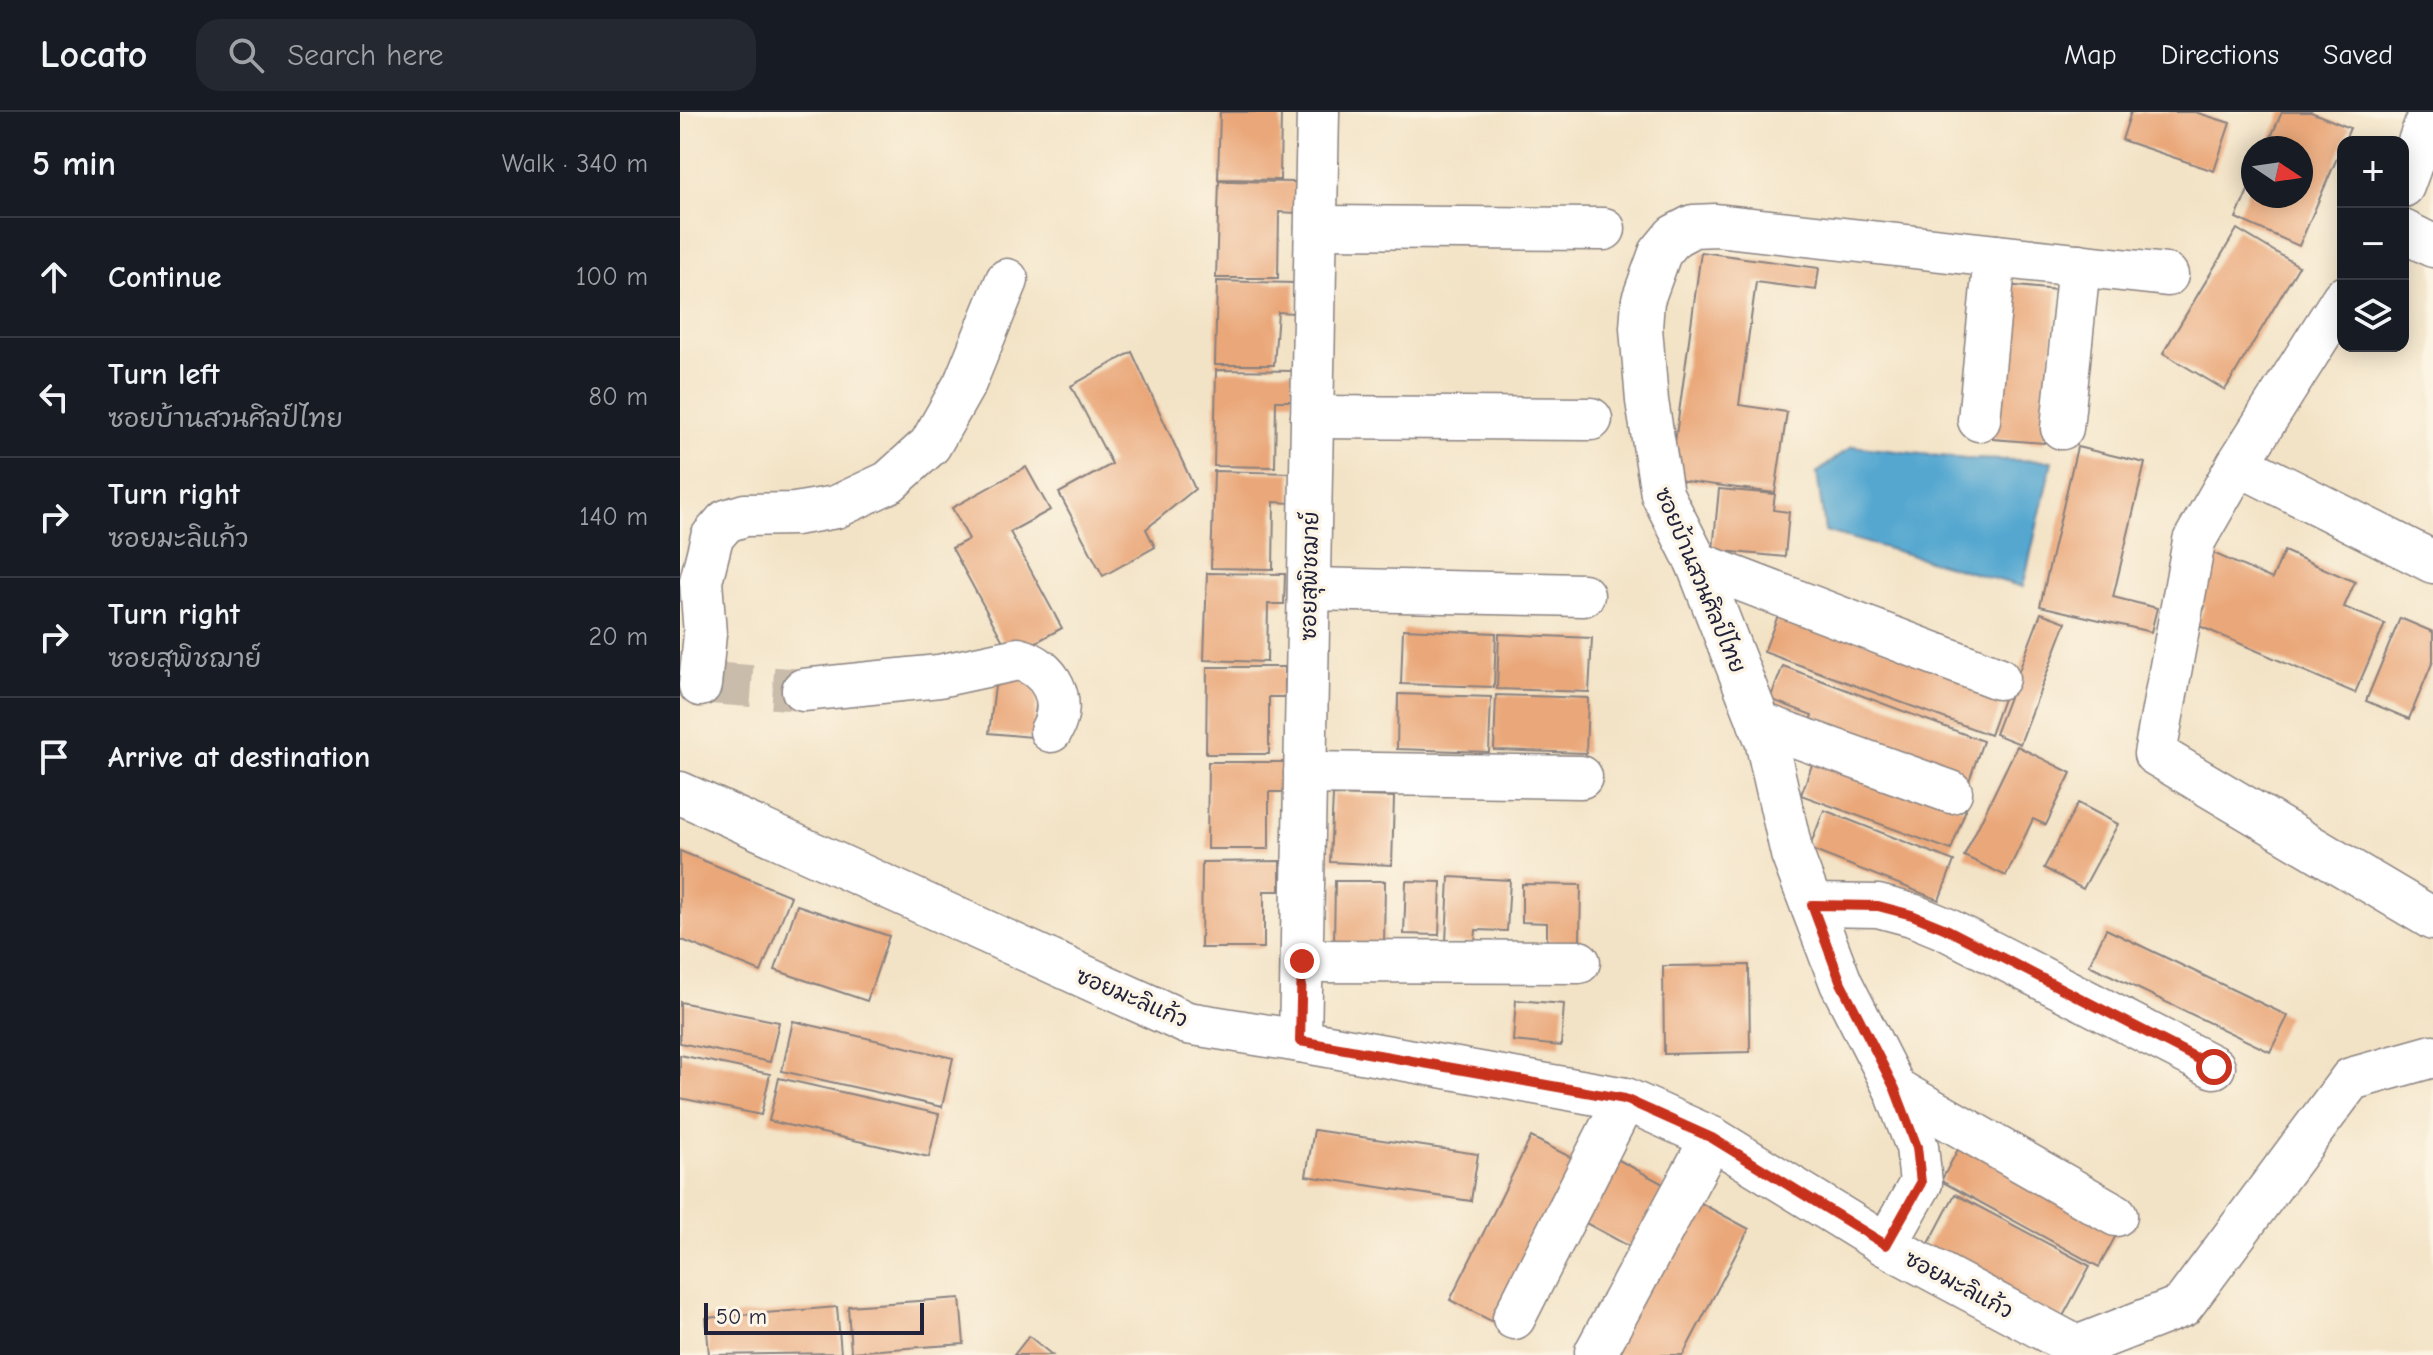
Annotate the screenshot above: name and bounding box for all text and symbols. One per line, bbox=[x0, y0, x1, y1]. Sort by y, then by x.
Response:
search box bbox=[196, 19, 756, 91]
text: Locato bbox=[40, 33, 148, 77]
icon: search bbox=[224, 33, 268, 77]
text: Search here bbox=[288, 38, 444, 73]
text: Map bbox=[2064, 39, 2117, 71]
text: Directions bbox=[2161, 39, 2279, 71]
text: Saved bbox=[2323, 39, 2393, 71]
north arrow bbox=[2241, 136, 2313, 208]
map controls bbox=[2337, 136, 2409, 352]
button: + bbox=[2337, 136, 2409, 208]
text: 5 min bbox=[32, 144, 116, 184]
text: Walk · 340 m bbox=[502, 149, 648, 179]
button: − bbox=[2337, 208, 2409, 280]
icon: ahead bbox=[32, 255, 76, 299]
text: Continue bbox=[108, 260, 222, 295]
text: 100 m bbox=[576, 262, 648, 292]
button: layers bbox=[2337, 280, 2409, 352]
text: Turn left bbox=[108, 357, 220, 392]
icon: left bbox=[32, 375, 76, 419]
text: 80 m bbox=[589, 382, 648, 412]
text: ซอยบ้านสวนศิลป์ไทย bbox=[108, 404, 343, 434]
text: Turn right bbox=[108, 477, 240, 512]
street label: ซอยบ้านสวนศิลป์ไทย bbox=[1649, 483, 1753, 677]
icon: right bbox=[32, 495, 76, 539]
text: 140 m bbox=[579, 502, 648, 532]
street label: ซอยสุพิชฌาย์ bbox=[1294, 511, 1327, 641]
text: ซอยมะลิแก้ว bbox=[108, 524, 248, 554]
text: Turn right bbox=[108, 597, 240, 632]
icon: right bbox=[32, 615, 76, 659]
text: 20 m bbox=[588, 622, 648, 652]
text: ซอยสุพิชฌาย์ bbox=[108, 644, 261, 674]
icon: arrive bbox=[32, 735, 76, 779]
text: Arrive at destination bbox=[108, 740, 370, 775]
route end bbox=[1284, 943, 1320, 979]
street label: ซอยมะลิแก้ว bbox=[1072, 961, 1192, 1033]
route start bbox=[2196, 1049, 2232, 1085]
street label: ซอยมะลิแก้ว bbox=[1900, 1244, 2018, 1324]
scale bar bbox=[704, 1299, 924, 1335]
text: 50 m bbox=[716, 1304, 767, 1330]

